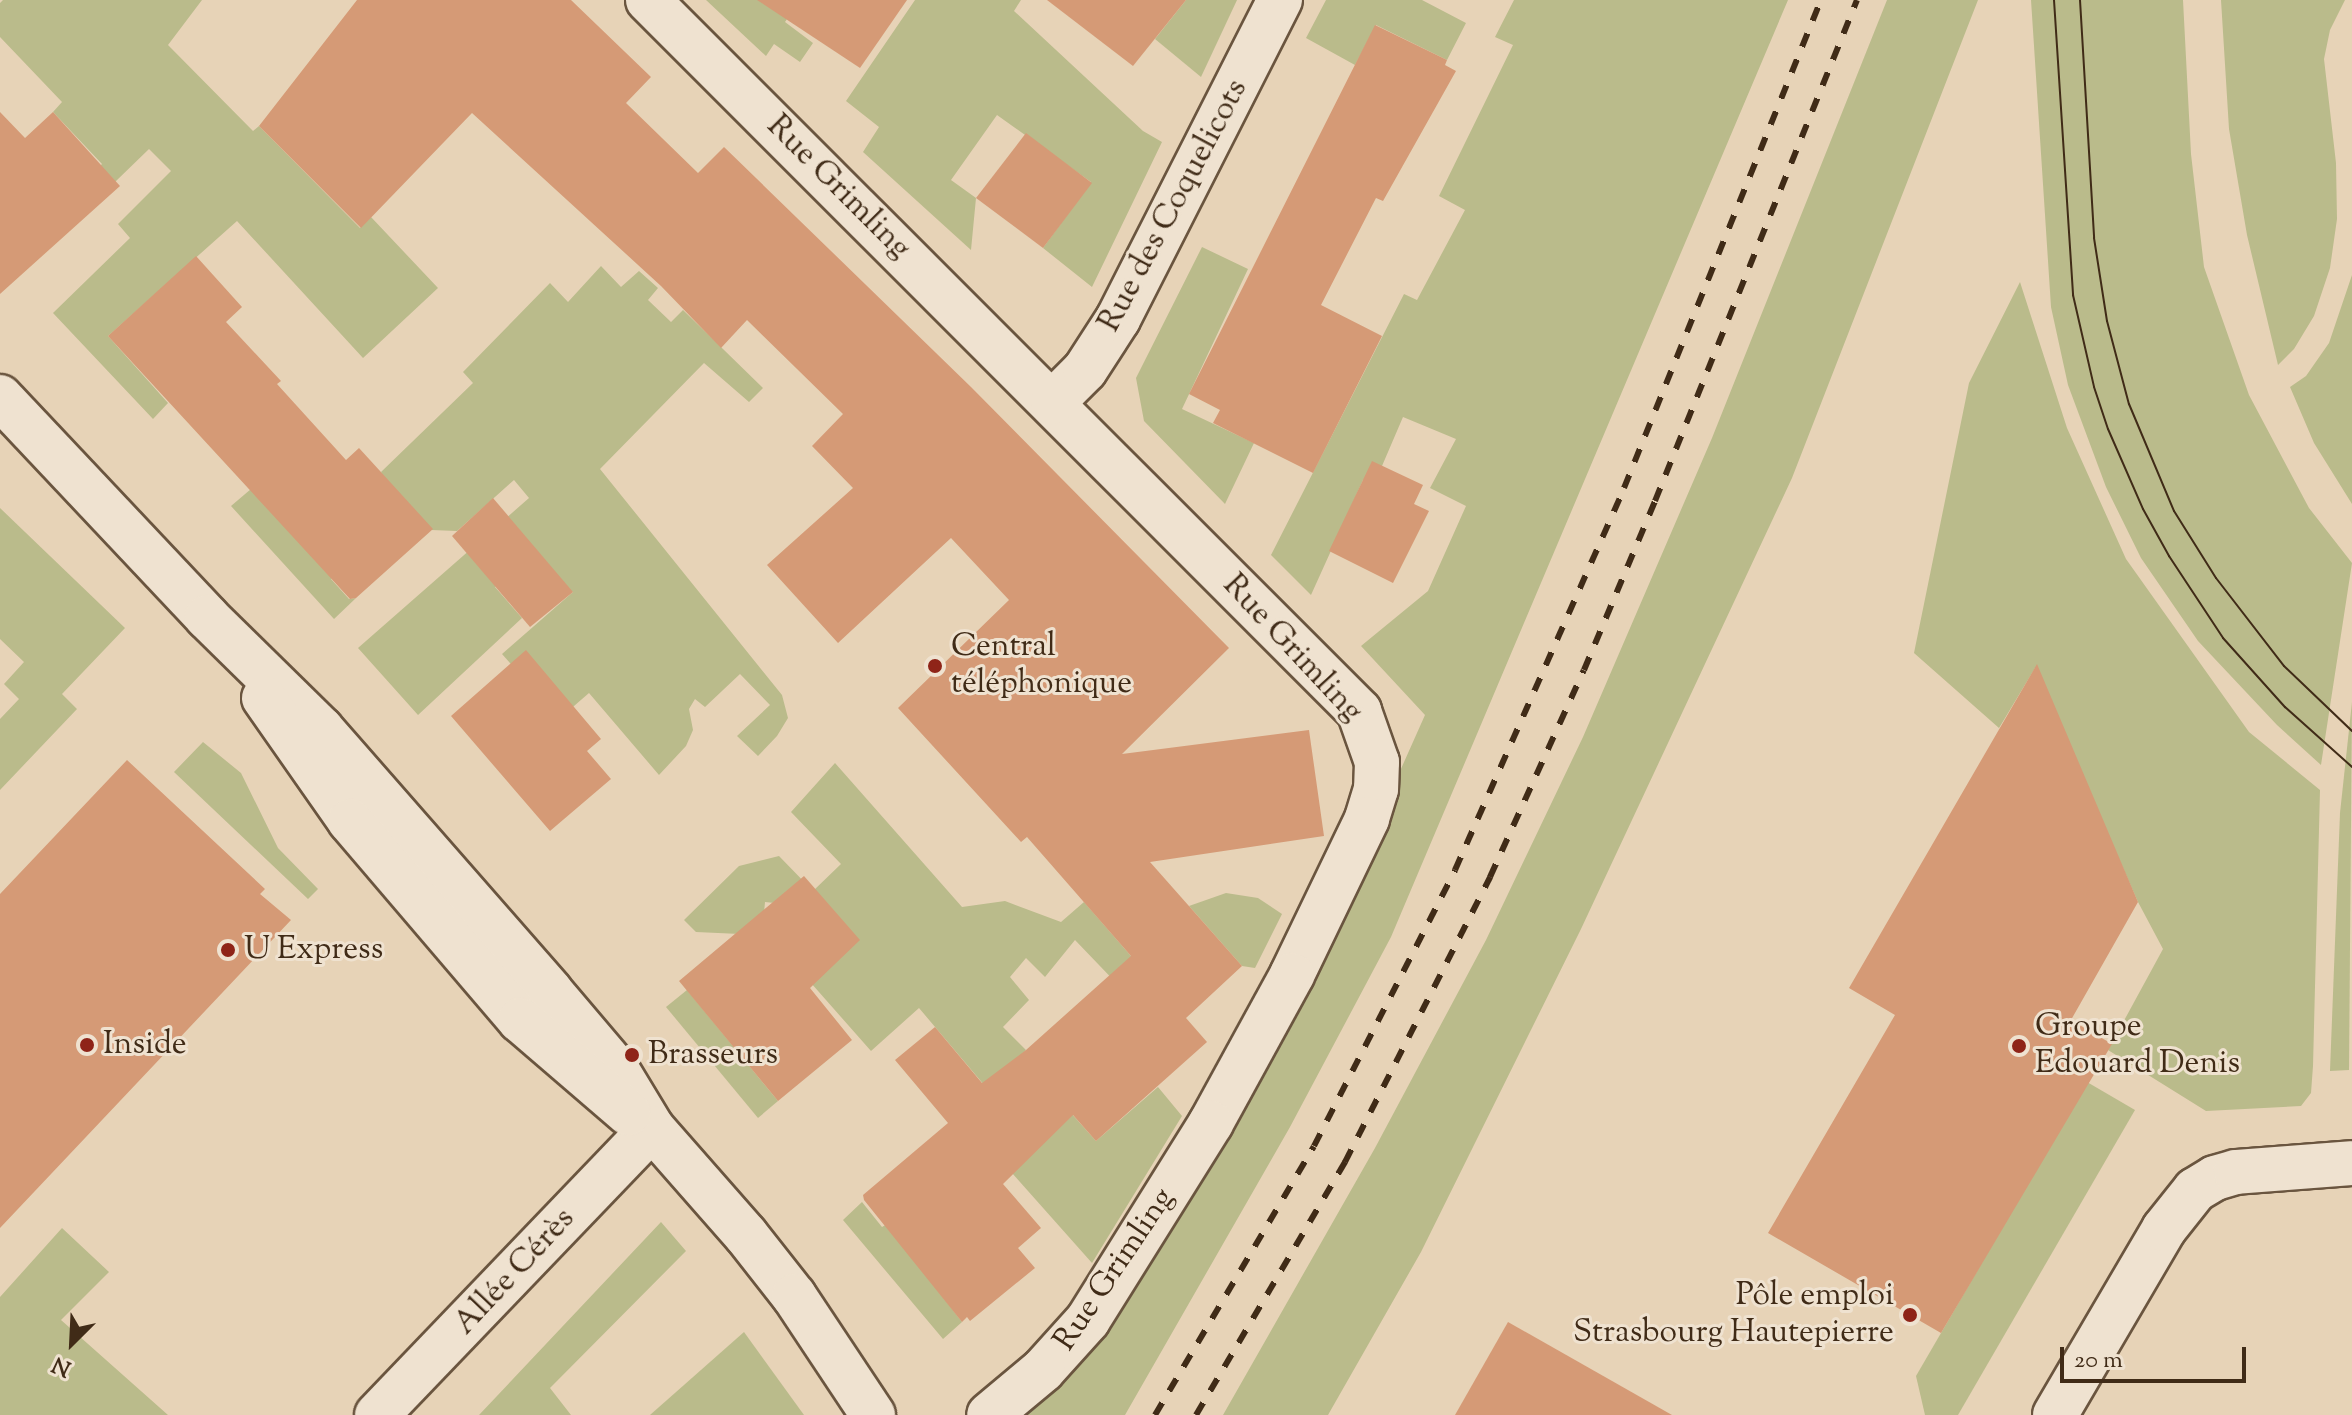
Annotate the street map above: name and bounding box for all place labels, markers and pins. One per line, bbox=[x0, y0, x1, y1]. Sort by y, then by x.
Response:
place label: Central téléphonique bbox=[951, 629, 1132, 704]
marker: Central téléphonique bbox=[926, 657, 944, 675]
place label: U Express bbox=[244, 931, 383, 969]
marker: U Express bbox=[219, 941, 237, 959]
place label: Groupe Edouard Denis bbox=[2035, 1009, 2240, 1084]
place label: Inside bbox=[103, 1026, 187, 1064]
marker: Inside bbox=[78, 1036, 96, 1054]
place label: Brasseurs bbox=[648, 1036, 778, 1074]
marker: Groupe Edouard Denis bbox=[2010, 1037, 2028, 1055]
marker: Brasseurs bbox=[623, 1046, 641, 1064]
place label: Pôle emploi Strasbourg Hautepierre bbox=[1573, 1278, 1894, 1353]
marker: Pôle emploi Strasbourg Hautepierre bbox=[1901, 1306, 1919, 1324]

